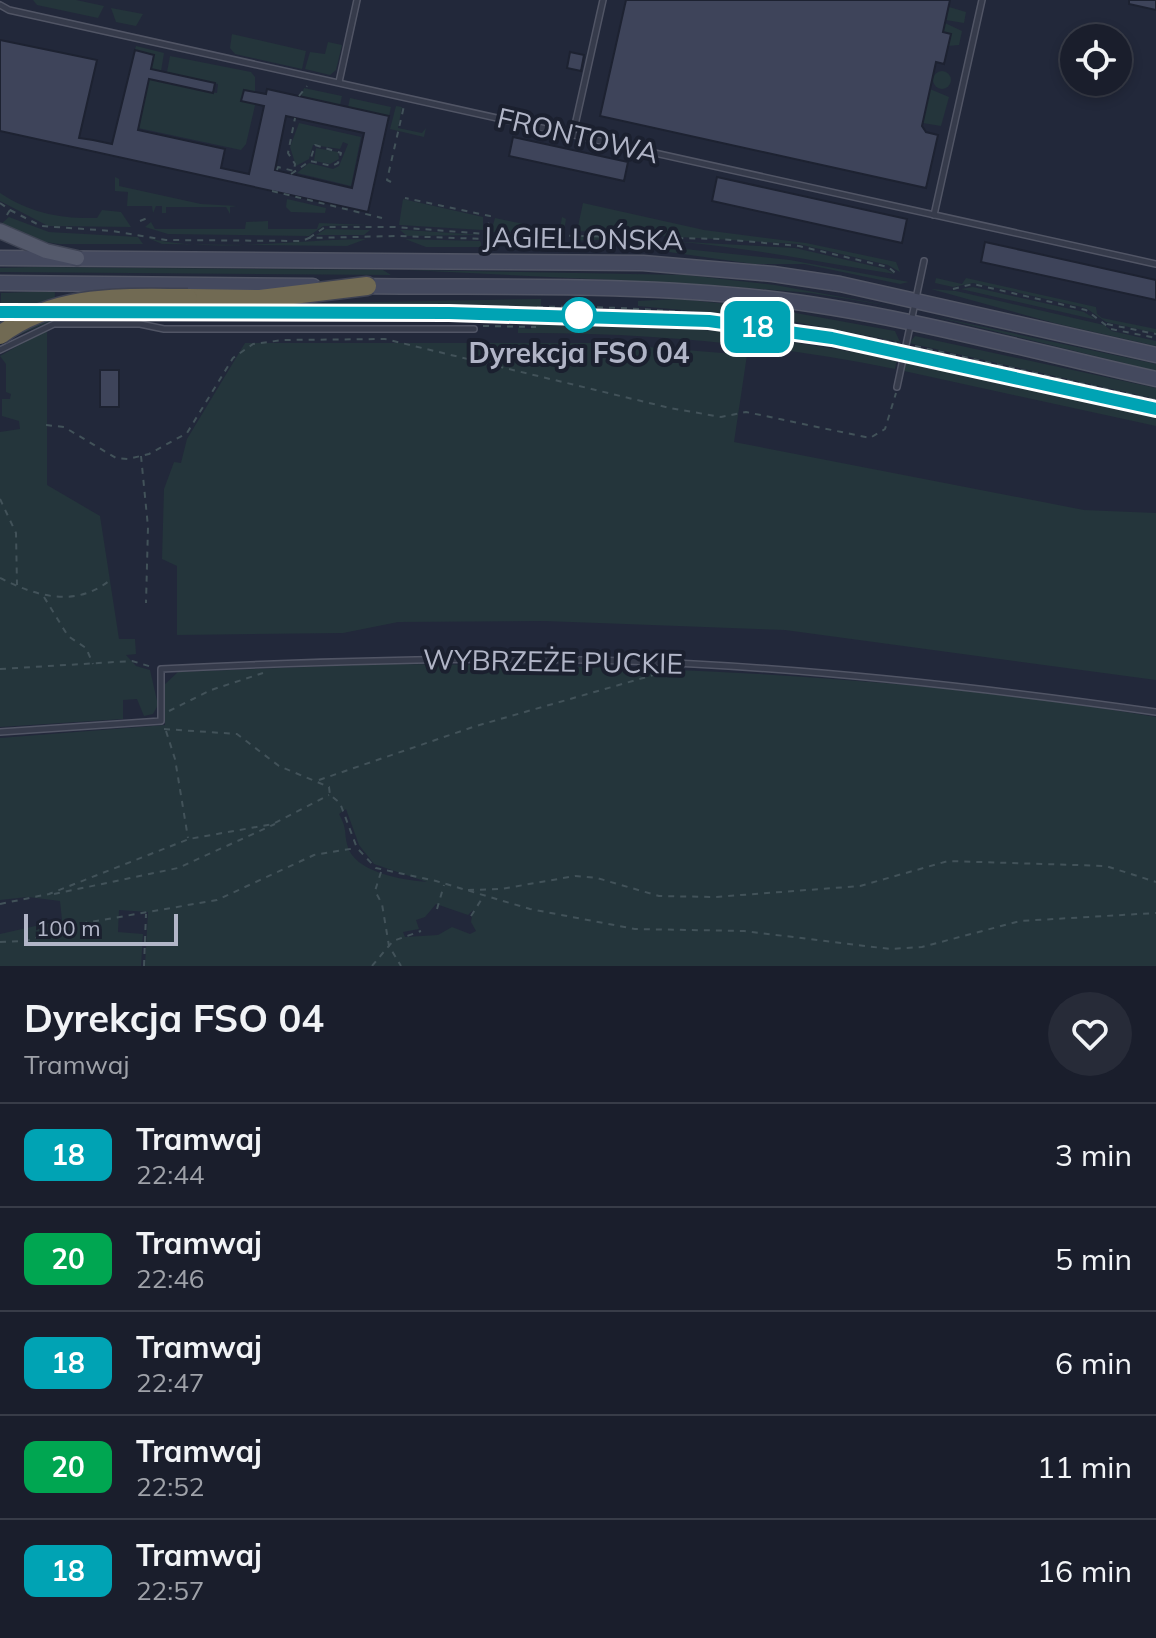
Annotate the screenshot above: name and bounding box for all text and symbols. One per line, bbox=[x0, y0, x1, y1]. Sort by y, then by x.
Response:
map controls bbox=[1060, 24, 1132, 96]
button: locate bbox=[1060, 24, 1132, 96]
street label: FRONTOWA bbox=[494, 99, 662, 171]
street label: JAGIELLOŃSKA bbox=[482, 219, 684, 257]
marker: Dyrekcja FSO 04 bbox=[562, 298, 596, 332]
line badge: 18 bbox=[721, 301, 793, 353]
text: 18 bbox=[740, 309, 774, 344]
place label: Dyrekcja FSO 04 bbox=[468, 335, 690, 370]
street label: WYBRZEŻE PUCKIE bbox=[423, 641, 683, 681]
scale bar bbox=[24, 910, 178, 946]
text: 100 m bbox=[36, 914, 101, 942]
button: heart bbox=[1048, 992, 1132, 1076]
text: Dyrekcja FSO 04 bbox=[24, 994, 324, 1042]
text: Tramwaj bbox=[24, 1048, 129, 1081]
text: Tramwaj bbox=[136, 1120, 262, 1158]
text: 3 min bbox=[1055, 1136, 1132, 1174]
text: 18 bbox=[51, 1137, 85, 1172]
text: 22:44 bbox=[136, 1158, 204, 1191]
text: Tramwaj bbox=[136, 1224, 262, 1262]
text: 5 min bbox=[1055, 1240, 1132, 1278]
text: 20 bbox=[51, 1241, 85, 1276]
text: 22:46 bbox=[136, 1262, 204, 1295]
text: Tramwaj bbox=[136, 1328, 262, 1366]
text: 6 min bbox=[1055, 1344, 1132, 1382]
text: 18 bbox=[51, 1345, 85, 1380]
text: 22:47 bbox=[136, 1366, 204, 1399]
text: Tramwaj bbox=[136, 1432, 262, 1470]
text: 11 min bbox=[1037, 1448, 1132, 1486]
text: 20 bbox=[51, 1449, 85, 1484]
text: 22:52 bbox=[136, 1470, 204, 1503]
text: Tramwaj bbox=[136, 1536, 262, 1574]
text: 16 min bbox=[1037, 1552, 1132, 1590]
text: 18 bbox=[51, 1553, 85, 1588]
text: 22:57 bbox=[136, 1574, 204, 1607]

